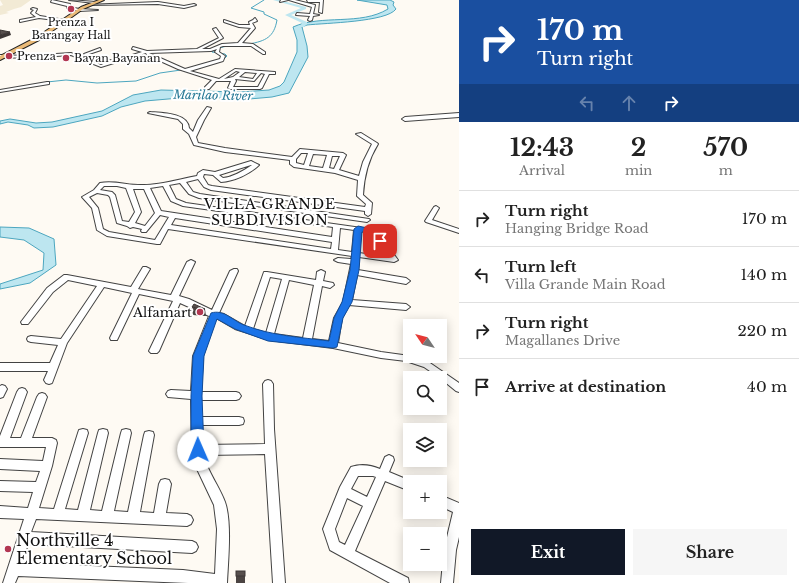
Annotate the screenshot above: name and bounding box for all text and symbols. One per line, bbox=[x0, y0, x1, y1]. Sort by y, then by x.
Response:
marker: Prenza I Barangay Hall bbox=[66, 4, 76, 14]
text: 170 m bbox=[537, 13, 623, 48]
place label: Prenza I Barangay Hall bbox=[31, 15, 111, 42]
icon: right bbox=[471, 16, 523, 68]
text: Turn right bbox=[537, 48, 633, 70]
place label: Prenza bbox=[17, 49, 57, 63]
marker: Prenza bbox=[4, 51, 14, 61]
place label: Bayan Bayanan bbox=[74, 51, 161, 65]
marker: Bayan Bayanan bbox=[61, 53, 71, 63]
water label: Marilao River bbox=[172, 87, 253, 103]
icon: left bbox=[576, 92, 598, 114]
icon: ahead bbox=[618, 92, 640, 114]
icon: right bbox=[660, 92, 682, 114]
text: 12:43 bbox=[510, 133, 574, 162]
text: 2 bbox=[631, 133, 646, 162]
text: 570 bbox=[703, 133, 748, 162]
text: Arrival bbox=[519, 162, 565, 179]
text: min bbox=[625, 162, 652, 179]
text: m bbox=[719, 162, 733, 179]
district label: VILLA GRANDE SUBDIVISION bbox=[203, 195, 336, 229]
text: Turn right bbox=[505, 201, 588, 220]
icon: right bbox=[471, 208, 493, 230]
text: 170 m bbox=[742, 209, 787, 228]
text: Hanging Bridge Road bbox=[505, 220, 649, 237]
pin bbox=[363, 224, 397, 258]
icon: arrive bbox=[369, 230, 391, 252]
text: Turn left bbox=[505, 257, 576, 276]
icon: left bbox=[471, 264, 493, 286]
text: 140 m bbox=[740, 265, 787, 284]
text: Villa Grande Main Road bbox=[505, 276, 665, 293]
place label: Alfamart bbox=[132, 304, 192, 321]
marker: Alfamart bbox=[195, 307, 205, 317]
text: Turn right bbox=[505, 313, 588, 332]
north arrow bbox=[403, 319, 447, 363]
map controls bbox=[403, 319, 447, 571]
icon: right bbox=[471, 320, 493, 342]
text: 220 m bbox=[737, 321, 787, 340]
text: Magallanes Drive bbox=[505, 332, 620, 349]
button: search bbox=[403, 371, 447, 415]
icon: arrive bbox=[471, 376, 493, 398]
text: Arrive at destination bbox=[505, 377, 666, 396]
text: 40 m bbox=[747, 377, 787, 396]
button: layers bbox=[403, 423, 447, 467]
position arrow bbox=[177, 429, 219, 471]
button: + bbox=[403, 475, 447, 519]
button: − bbox=[403, 527, 447, 571]
button: Exit bbox=[471, 529, 625, 575]
button: Share bbox=[633, 529, 787, 575]
place label: Northville 4 Elementary School bbox=[16, 530, 172, 568]
marker: Northville 4 Elementary School bbox=[3, 544, 13, 554]

